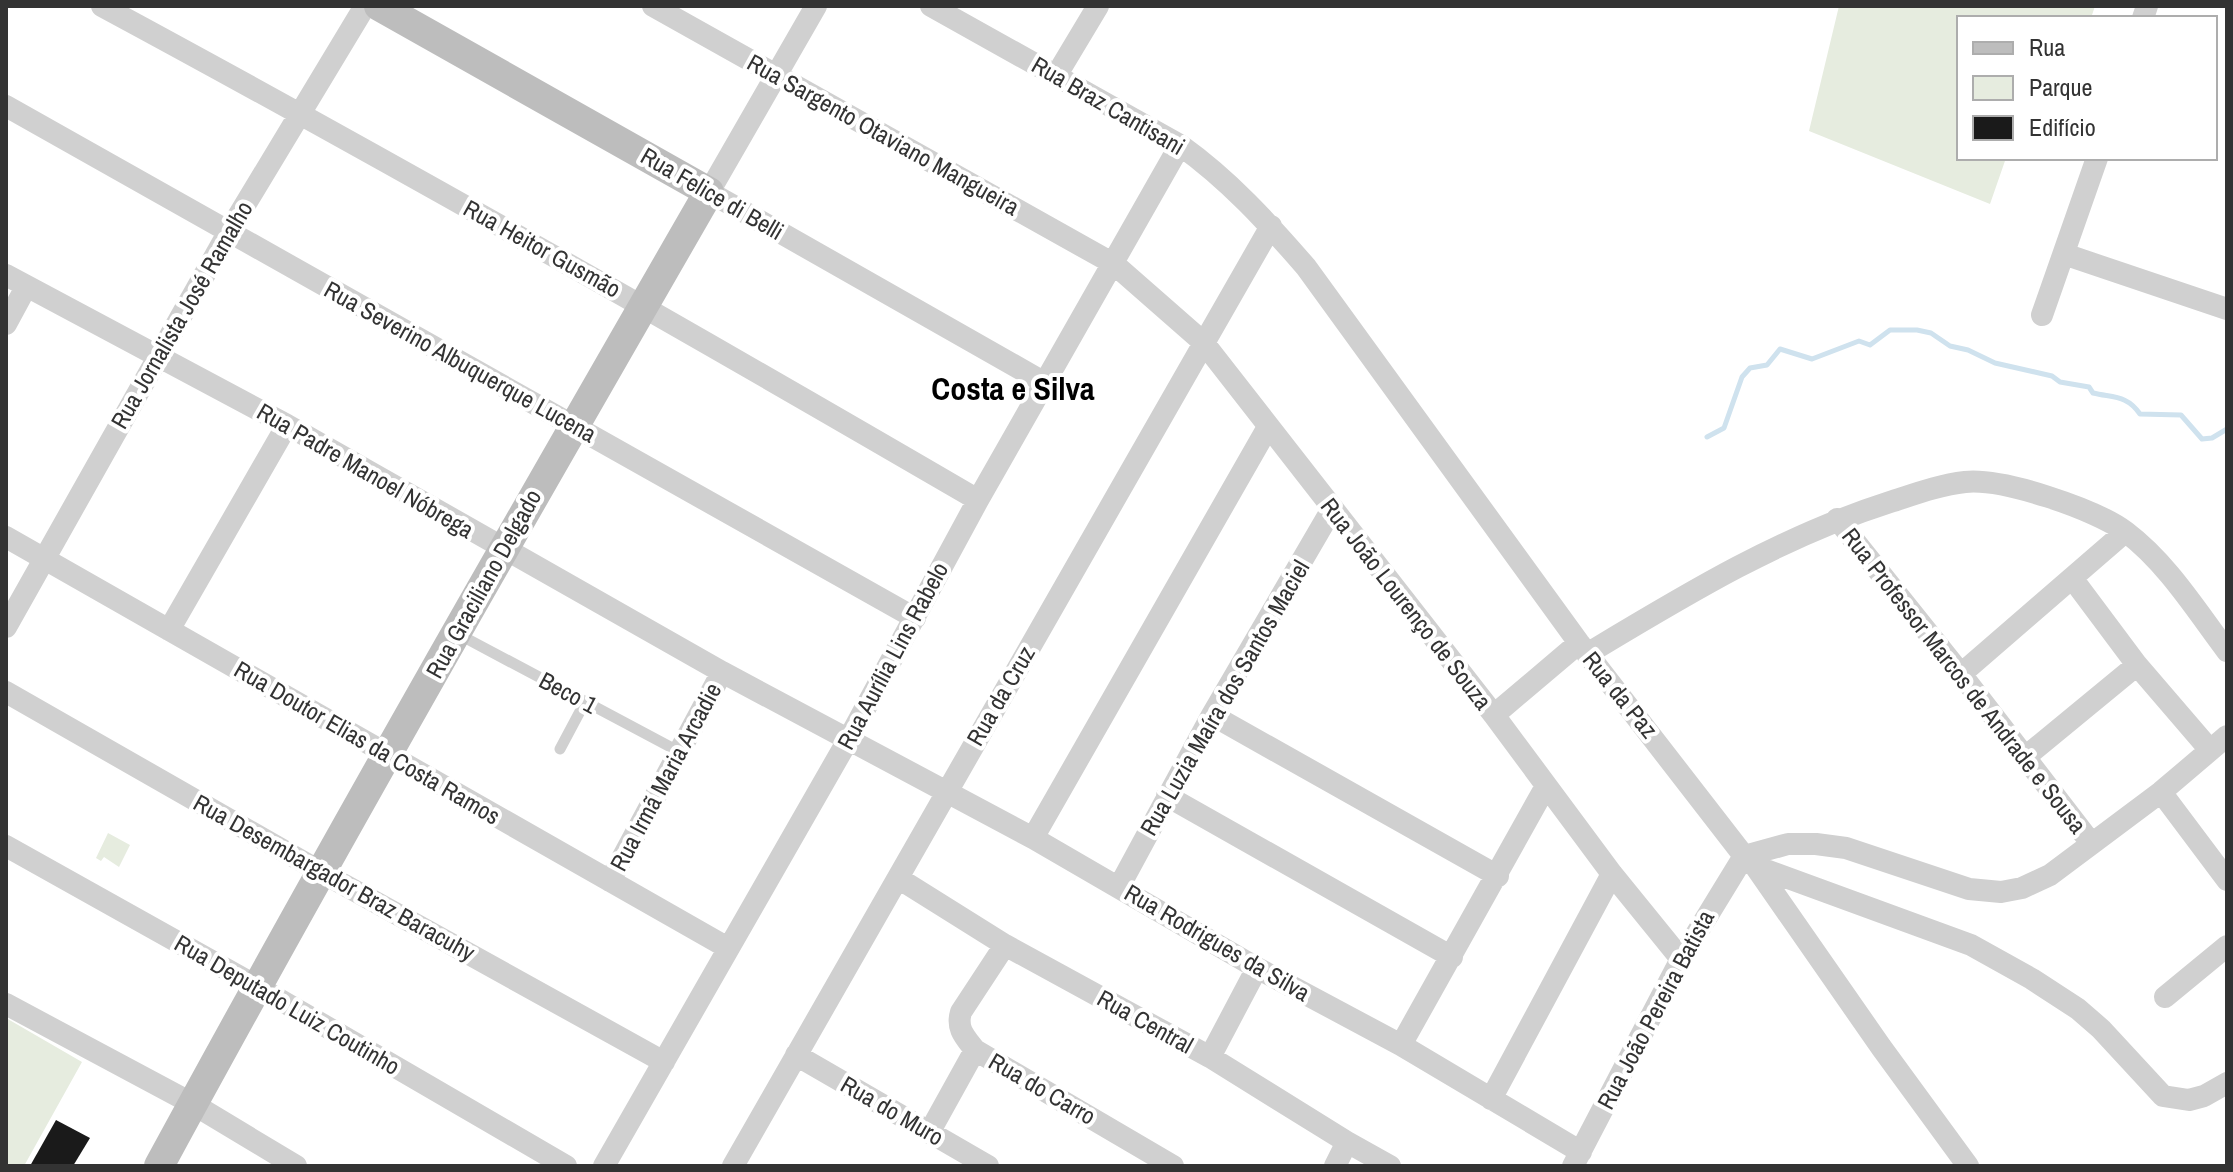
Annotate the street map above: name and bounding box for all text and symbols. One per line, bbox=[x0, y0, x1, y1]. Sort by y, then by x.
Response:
legend bbox=[1957, 16, 2217, 160]
text: Rua bbox=[2029, 31, 2065, 63]
street label: Rua Sargento Otaviano Mangueira bbox=[742, 46, 1025, 222]
street label: Rua Braz Cantisani bbox=[1026, 48, 1191, 162]
text: Parque bbox=[2029, 71, 2092, 103]
text: Edifício bbox=[2029, 111, 2096, 143]
street label: Rua Felice di Belli bbox=[635, 139, 790, 247]
street label: Rua Heitor Gusmão bbox=[458, 192, 627, 305]
street label: Rua Jornalista José Ramalho bbox=[103, 195, 260, 434]
street label: Rua Severino Albuquerque Lucena bbox=[319, 273, 602, 449]
district label: Costa e Silva bbox=[931, 367, 1095, 410]
street label: Rua Padre Manoel Nóbrega bbox=[251, 395, 480, 545]
street label: Rua Graciliano Delgado bbox=[418, 483, 548, 684]
street label: Rua João Lourenço de Souza bbox=[1314, 491, 1500, 716]
street label: Rua Professor Marcos de Andrade e Sousa bbox=[1835, 521, 2094, 840]
street label: Rua Luzia Maíra dos Santos Maciel bbox=[1132, 554, 1316, 841]
street label: Rua Aurília Lins Rabelo bbox=[829, 556, 955, 755]
street label: Rua da Cruz bbox=[959, 640, 1042, 751]
street label: Rua da Paz bbox=[1576, 644, 1666, 745]
street label: Rua Doutor Elias da Costa Ramos bbox=[229, 653, 506, 831]
street label: Beco 1 bbox=[534, 664, 603, 721]
street label: Rua Irmã Maria Arcadie bbox=[602, 677, 728, 876]
street label: Rua Desembargador Braz Baracuhy bbox=[188, 786, 481, 968]
street label: Rua Rodrigues da Silva bbox=[1119, 876, 1316, 1008]
street label: Rua João Pereira Batista bbox=[1589, 904, 1721, 1115]
street label: Rua Deputado Luiz Coutinho bbox=[169, 927, 406, 1082]
street label: Rua Central bbox=[1092, 982, 1199, 1061]
street label: Rua do Carro bbox=[983, 1045, 1102, 1132]
street label: Rua do Muro bbox=[835, 1068, 950, 1152]

